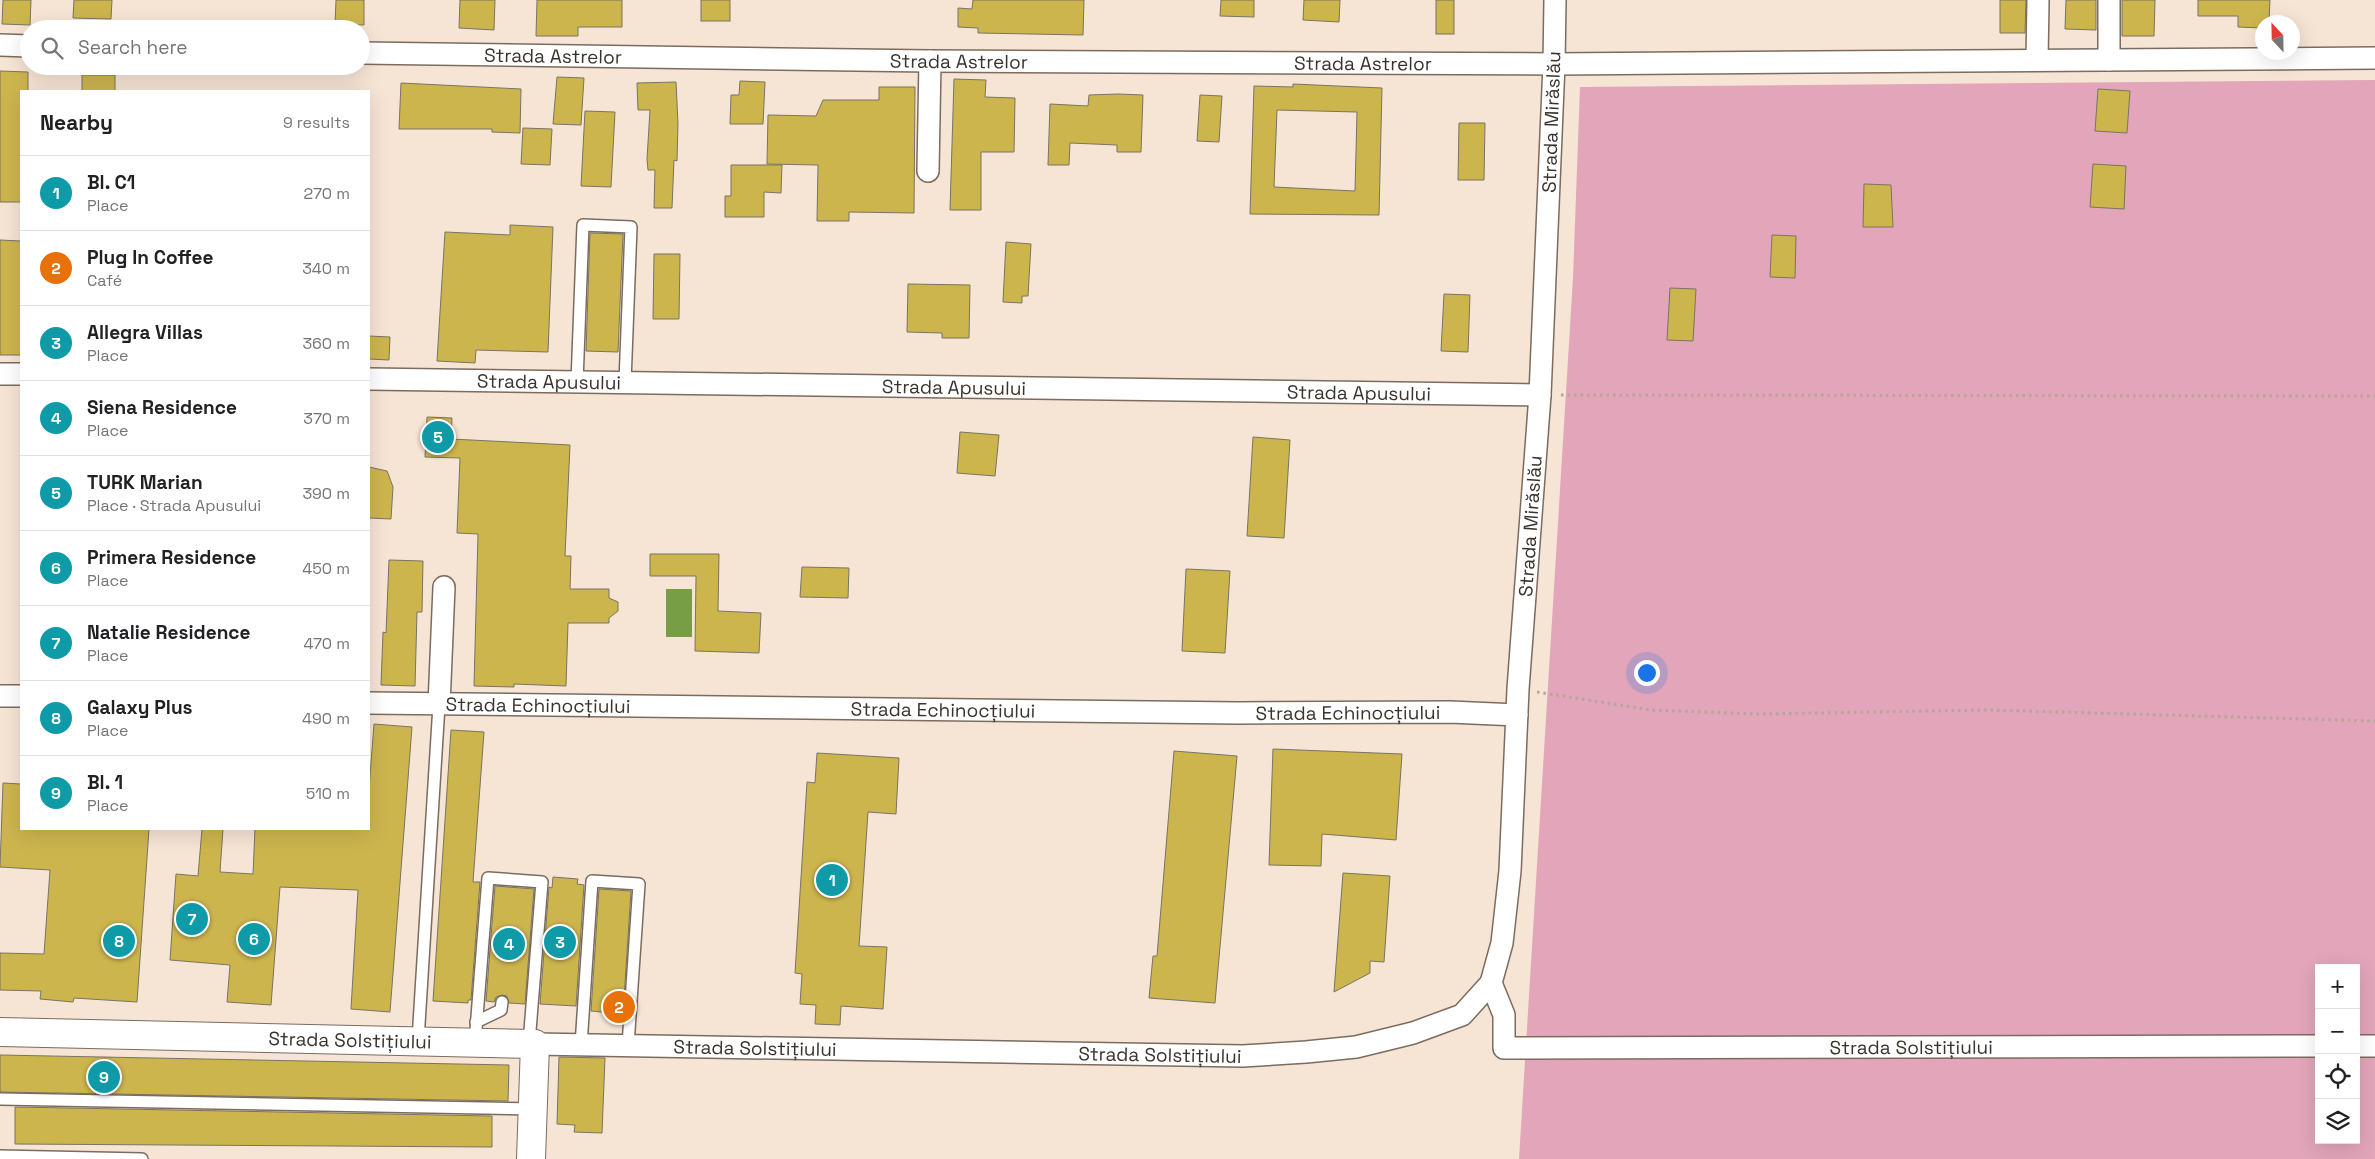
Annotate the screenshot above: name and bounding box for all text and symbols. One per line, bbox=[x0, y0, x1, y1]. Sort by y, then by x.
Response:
north arrow bbox=[2255, 15, 2300, 60]
search box bbox=[20, 20, 370, 75]
icon: search bbox=[38, 34, 66, 62]
text: Search here bbox=[78, 35, 188, 60]
street label: Strada Astrelor bbox=[484, 43, 622, 70]
street label: Strada Astrelor bbox=[890, 48, 1028, 74]
street label: Strada Astrelor bbox=[1294, 51, 1432, 76]
street label: Strada Mirăslău bbox=[1537, 51, 1566, 193]
text: Nearby bbox=[40, 109, 113, 136]
text: 9 results bbox=[283, 112, 350, 133]
text: Bl. C1 bbox=[87, 170, 135, 195]
text: 1 bbox=[52, 183, 60, 204]
text: 270 m bbox=[303, 183, 350, 204]
text: Place bbox=[87, 195, 129, 216]
text: Plug In Coffee bbox=[87, 245, 213, 270]
text: 2 bbox=[51, 258, 61, 279]
text: 340 m bbox=[302, 258, 350, 279]
text: Café bbox=[87, 270, 122, 291]
text: Allegra Villas bbox=[87, 320, 203, 345]
text: 3 bbox=[51, 333, 61, 354]
text: 360 m bbox=[302, 333, 350, 354]
text: Place bbox=[87, 345, 129, 366]
street label: Strada Apusului bbox=[477, 368, 621, 395]
street label: Strada Apusului bbox=[882, 374, 1026, 401]
street label: Strada Apusului bbox=[1287, 380, 1431, 407]
text: Siena Residence bbox=[87, 395, 237, 420]
text: 4 bbox=[51, 408, 61, 429]
text: 370 m bbox=[303, 408, 350, 429]
pin: 5 bbox=[422, 418, 454, 456]
text: Place bbox=[87, 420, 129, 441]
street label: Strada Mirăslău bbox=[1513, 454, 1548, 598]
text: TURK Marian bbox=[87, 470, 203, 495]
text: 5 bbox=[51, 483, 61, 504]
text: 390 m bbox=[302, 483, 350, 504]
text: Place · Strada Apusului bbox=[87, 495, 261, 516]
text: Primera Residence bbox=[87, 545, 256, 570]
text: 6 bbox=[51, 558, 61, 579]
text: 450 m bbox=[302, 558, 350, 579]
text: Place bbox=[87, 570, 129, 591]
text: Natalie Residence bbox=[87, 620, 250, 645]
text: 7 bbox=[52, 633, 60, 654]
text: 470 m bbox=[303, 633, 350, 654]
text: Place bbox=[87, 645, 129, 666]
your location bbox=[1634, 660, 1660, 686]
street label: Strada Echinocțiului bbox=[445, 692, 631, 719]
text: Galaxy Plus bbox=[87, 695, 193, 720]
street label: Strada Echinocțiului bbox=[850, 697, 1035, 724]
street label: Strada Echinocțiului bbox=[1255, 700, 1440, 726]
text: 8 bbox=[51, 708, 61, 729]
text: 490 m bbox=[302, 708, 350, 729]
text: Place bbox=[87, 720, 129, 741]
text: Bl. 1 bbox=[87, 770, 123, 795]
text: 9 bbox=[51, 783, 61, 804]
text: 510 m bbox=[306, 783, 350, 804]
text: Place bbox=[87, 795, 129, 816]
pin: 1 bbox=[816, 861, 848, 899]
pin: 7 bbox=[176, 900, 208, 938]
pin: 6 bbox=[238, 920, 270, 958]
pin: 8 bbox=[103, 922, 135, 960]
pin: 3 bbox=[544, 923, 576, 961]
pin: 4 bbox=[493, 925, 525, 963]
map controls bbox=[2315, 964, 2360, 1144]
button: + bbox=[2315, 964, 2360, 1009]
pin: 2 bbox=[603, 988, 635, 1026]
button: − bbox=[2315, 1009, 2360, 1054]
street label: Strada Solstițiului bbox=[268, 1026, 432, 1055]
street label: Strada Solstițiului bbox=[673, 1034, 837, 1062]
street label: Strada Solstițiului bbox=[1830, 1035, 1993, 1060]
street label: Strada Solstițiului bbox=[1078, 1041, 1242, 1069]
button: locate bbox=[2315, 1054, 2360, 1099]
pin: 9 bbox=[88, 1058, 120, 1096]
button: layers bbox=[2315, 1099, 2360, 1144]

